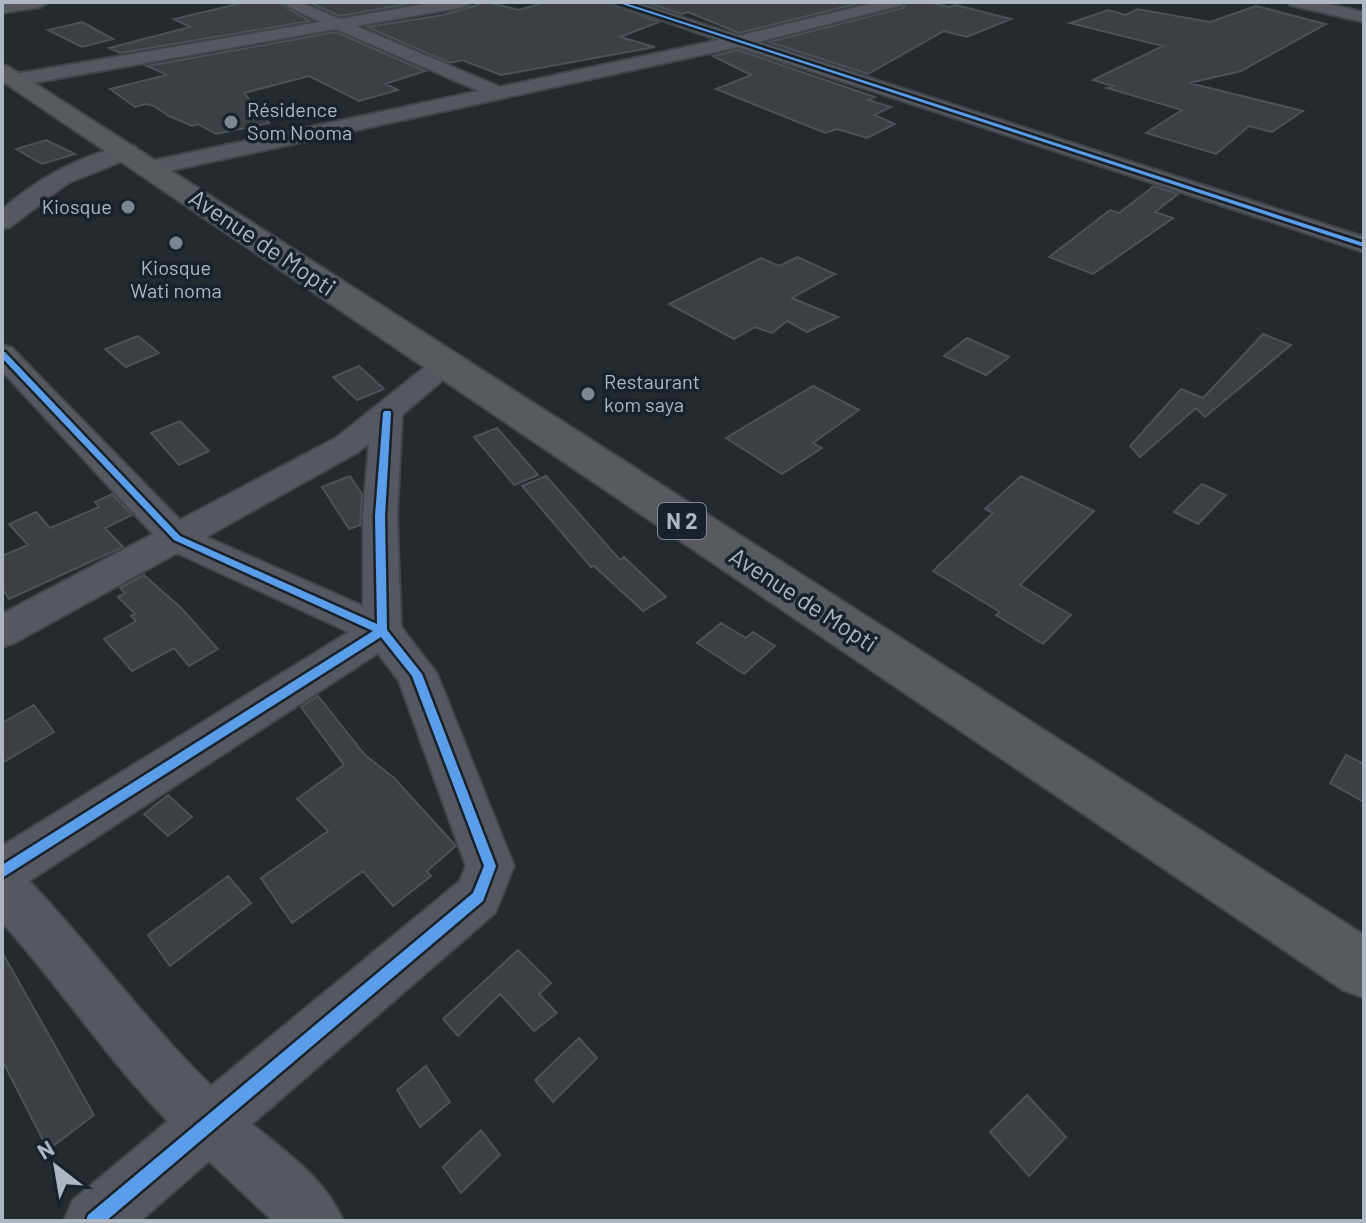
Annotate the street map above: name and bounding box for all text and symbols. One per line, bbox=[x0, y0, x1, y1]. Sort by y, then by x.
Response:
place label: Résidence Som Nooma bbox=[247, 97, 352, 144]
marker: Résidence Som Nooma bbox=[222, 113, 240, 131]
street label: Avenue de Mopti bbox=[184, 182, 341, 301]
place label: Kiosque bbox=[42, 194, 112, 218]
marker: Kiosque bbox=[119, 198, 137, 216]
marker: Kiosque Wati noma bbox=[167, 234, 185, 252]
place label: Kiosque Wati noma bbox=[130, 255, 222, 302]
place label: Restaurant kom saya bbox=[604, 369, 700, 416]
marker: Restaurant kom saya bbox=[579, 385, 597, 403]
road number: N 2 bbox=[658, 503, 706, 539]
street label: Avenue de Mopti bbox=[725, 540, 883, 657]
north arrow bbox=[16, 1127, 96, 1207]
text: N bbox=[32, 1134, 58, 1164]

